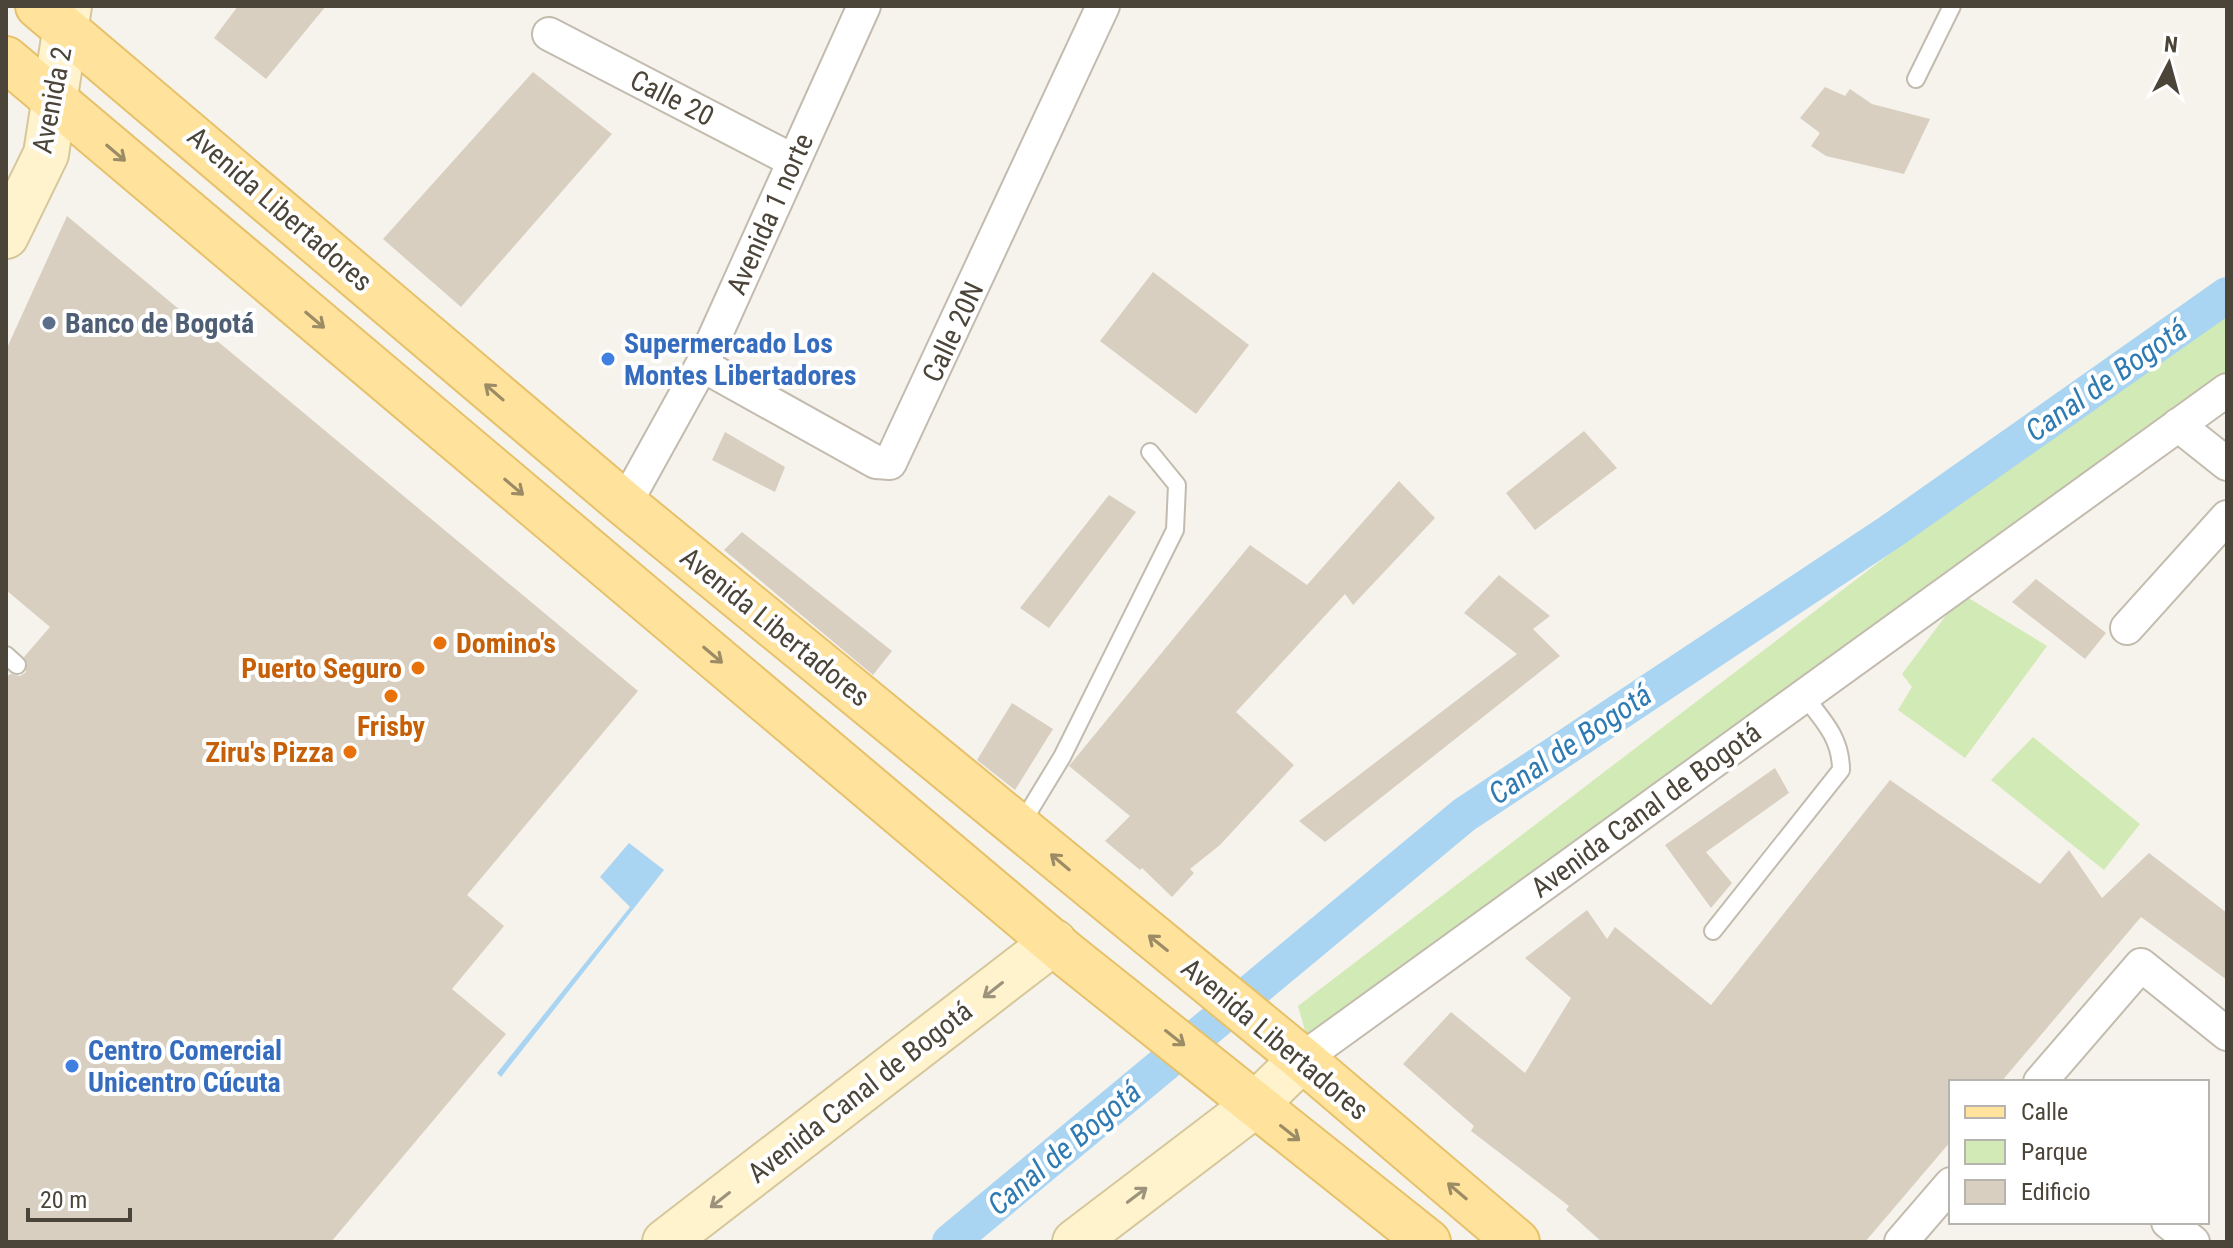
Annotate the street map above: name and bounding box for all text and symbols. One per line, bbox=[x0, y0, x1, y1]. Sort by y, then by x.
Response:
north arrow bbox=[2129, 24, 2209, 104]
text: N bbox=[2163, 31, 2179, 58]
street label: Avenida 2 bbox=[26, 44, 78, 156]
street label: Calle 20 bbox=[625, 63, 719, 133]
street label: Avenida Libertadores bbox=[181, 120, 379, 298]
street label: Avenida 1 norte bbox=[720, 128, 820, 300]
one-way arrow bbox=[105, 144, 126, 162]
street label: Calle 20N bbox=[916, 277, 990, 387]
place label: Banco de Bogotá bbox=[65, 307, 254, 340]
one-way arrow bbox=[304, 311, 325, 329]
water label: Canal de Bogotá bbox=[2019, 311, 2194, 449]
marker: Banco de Bogotá bbox=[40, 314, 58, 332]
place label: Supermercado Los Montes Libertadores bbox=[624, 327, 856, 392]
marker: Supermercado Los Montes Libertadores bbox=[599, 350, 617, 368]
one-way arrow bbox=[484, 383, 505, 401]
one-way arrow bbox=[503, 478, 523, 496]
street label: Avenida Libertadores bbox=[674, 541, 876, 713]
place label: Domino's bbox=[456, 627, 556, 660]
marker: Domino's bbox=[431, 634, 449, 652]
one-way arrow bbox=[702, 646, 722, 664]
place label: Puerto Seguro bbox=[241, 652, 402, 685]
marker: Puerto Seguro bbox=[409, 659, 427, 677]
water label: Canal de Bogotá bbox=[1482, 676, 1659, 811]
marker: Frisby bbox=[382, 687, 400, 705]
place label: Frisby bbox=[357, 710, 426, 743]
street label: Avenida Canal de Bogotá bbox=[1525, 716, 1767, 904]
place label: Ziru's Pizza bbox=[205, 736, 334, 769]
marker: Ziru's Pizza bbox=[341, 743, 359, 761]
one-way arrow bbox=[1051, 853, 1071, 871]
one-way arrow bbox=[1148, 934, 1169, 951]
street label: Avenida Libertadores bbox=[1175, 951, 1375, 1127]
one-way arrow bbox=[982, 981, 1004, 998]
street label: Avenida Canal de Bogotá bbox=[741, 994, 979, 1190]
one-way arrow bbox=[1164, 1030, 1185, 1047]
place label: Centro Comercial Unicentro Cúcuta bbox=[88, 1034, 282, 1099]
marker: Centro Comercial Unicentro Cúcuta bbox=[63, 1057, 81, 1075]
water label: Canal de Bogotá bbox=[980, 1073, 1148, 1222]
legend bbox=[1949, 1080, 2209, 1224]
text: Calle bbox=[2021, 1098, 2068, 1126]
one-way arrow bbox=[1279, 1124, 1300, 1142]
text: Parque bbox=[2021, 1138, 2088, 1166]
scale bar bbox=[28, 1172, 130, 1222]
text: Edificio bbox=[2021, 1178, 2091, 1206]
one-way arrow bbox=[1447, 1183, 1468, 1201]
text: 20 m bbox=[40, 1186, 87, 1214]
one-way arrow bbox=[1125, 1186, 1147, 1203]
one-way arrow bbox=[710, 1191, 731, 1208]

